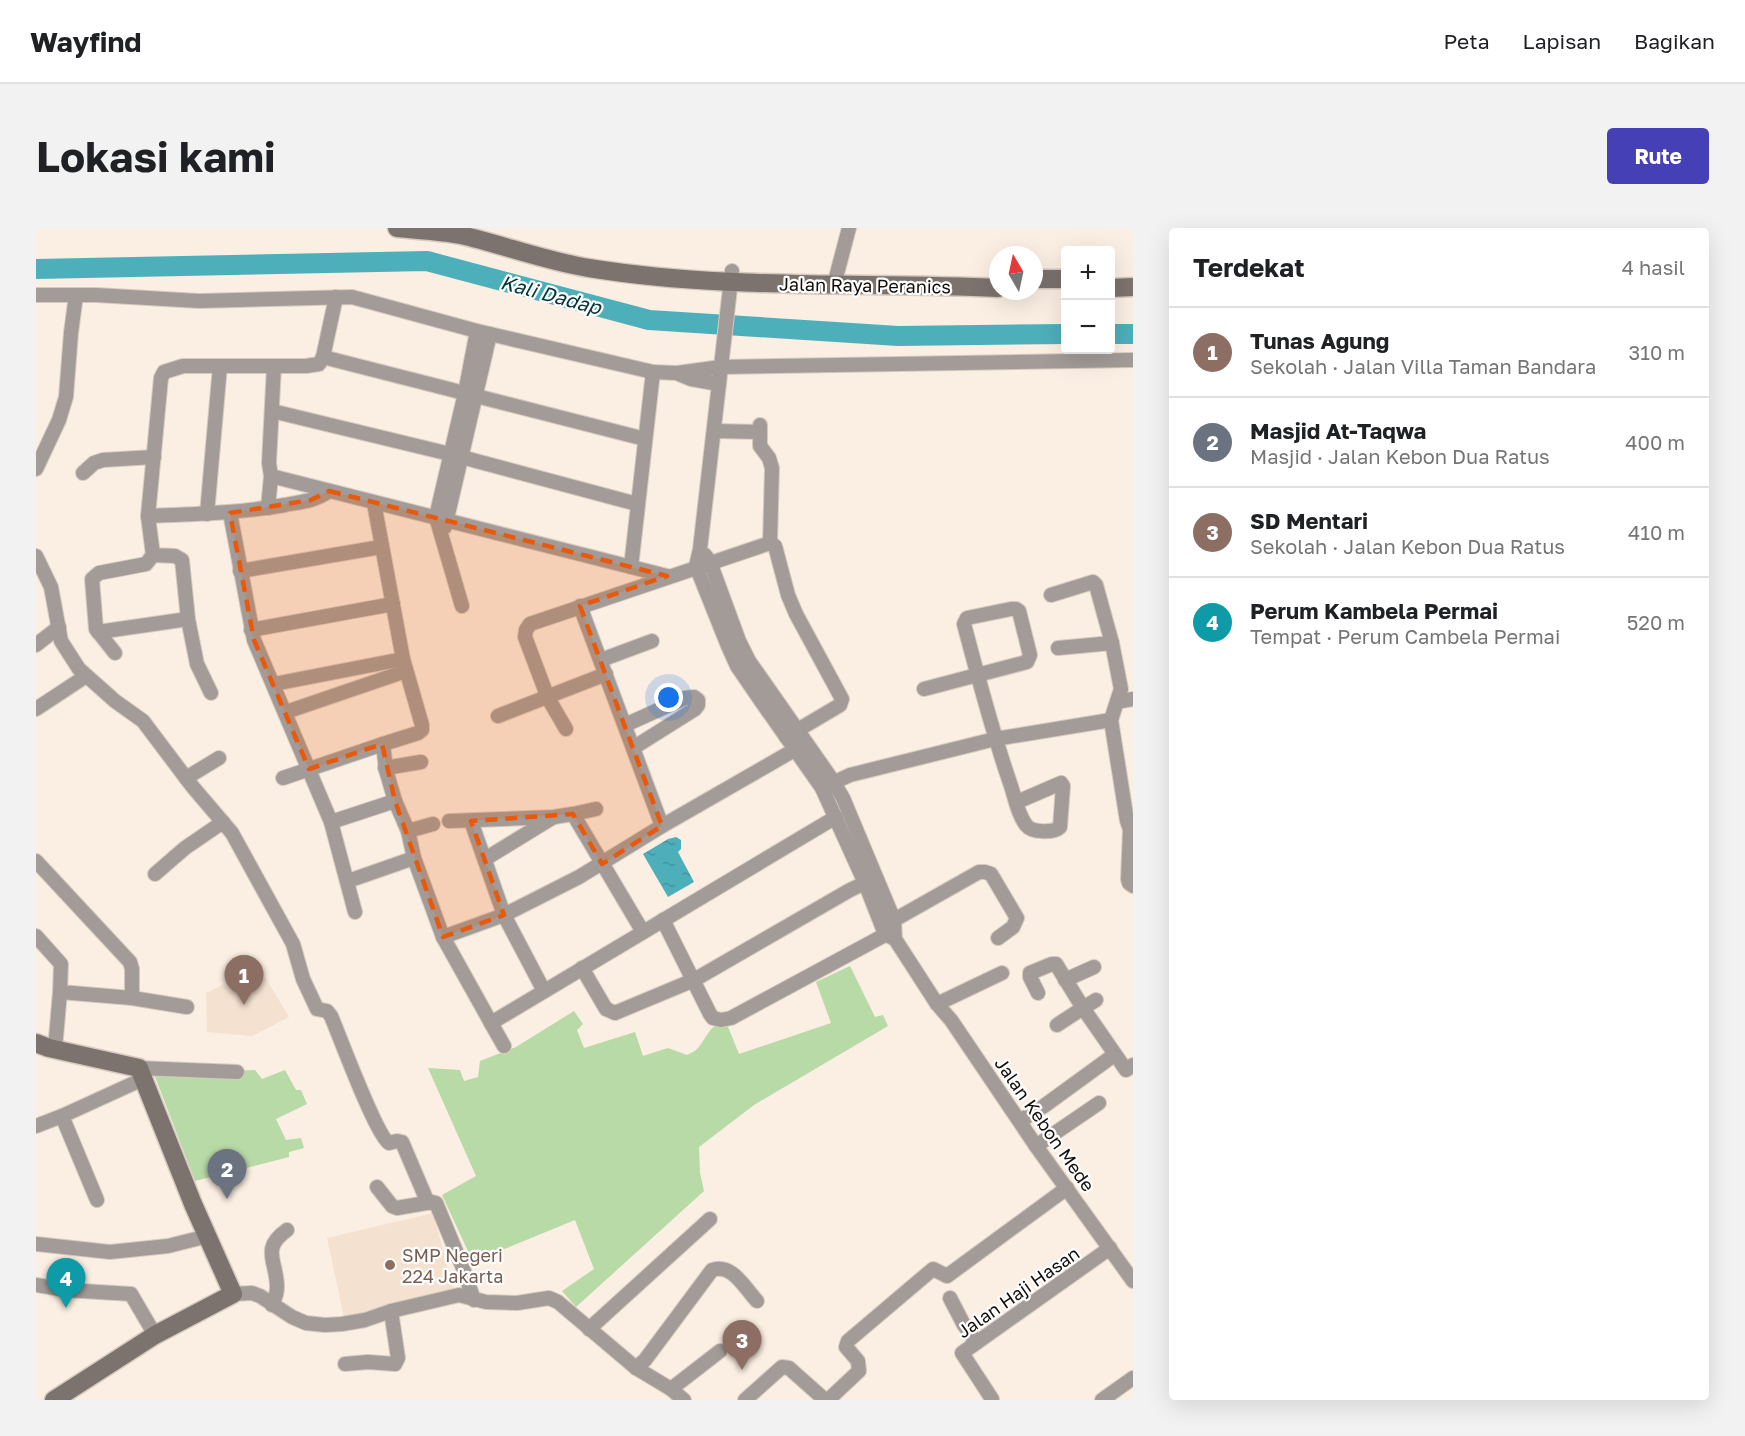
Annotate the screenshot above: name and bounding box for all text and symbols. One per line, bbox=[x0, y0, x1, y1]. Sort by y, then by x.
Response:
text: Wayfind bbox=[30, 25, 142, 58]
text: Peta bbox=[1444, 28, 1490, 54]
text: Lapisan bbox=[1523, 28, 1601, 54]
text: Bagikan bbox=[1634, 28, 1715, 54]
button: Rute bbox=[1607, 128, 1709, 184]
text: Lokasi kami bbox=[36, 131, 276, 181]
north arrow bbox=[989, 246, 1043, 300]
map controls bbox=[1061, 246, 1115, 354]
button: + bbox=[1061, 246, 1115, 300]
text: Terdekat bbox=[1193, 252, 1305, 283]
text: 4 hasil bbox=[1622, 255, 1685, 279]
water label: Kali Dadap bbox=[498, 269, 605, 319]
street label: Jalan Raya Peranics bbox=[779, 273, 951, 297]
button: − bbox=[1061, 300, 1115, 354]
text: Tunas Agung bbox=[1250, 327, 1389, 354]
text: 1 bbox=[1207, 340, 1218, 364]
text: 310 m bbox=[1629, 340, 1685, 364]
text: Sekolah · Jalan Villa Taman Bandara bbox=[1250, 354, 1596, 378]
text: Masjid At-Taqwa bbox=[1250, 417, 1426, 444]
text: 2 bbox=[1206, 430, 1219, 454]
text: 400 m bbox=[1625, 430, 1685, 454]
text: Masjid · Jalan Kebon Dua Ratus bbox=[1250, 444, 1550, 468]
text: SD Mentari bbox=[1250, 507, 1368, 534]
text: 3 bbox=[1206, 520, 1219, 544]
text: 410 m bbox=[1628, 520, 1685, 544]
text: Sekolah · Jalan Kebon Dua Ratus bbox=[1250, 534, 1565, 558]
text: Perum Kambela Permai bbox=[1250, 597, 1498, 624]
text: 4 bbox=[1206, 610, 1219, 634]
text: 520 m bbox=[1627, 610, 1685, 634]
text: Tempat · Perum Cambela Permai bbox=[1250, 624, 1560, 648]
your location bbox=[654, 683, 683, 712]
pin: 1 bbox=[224, 956, 264, 1005]
street label: Jalan Kebon Mede bbox=[990, 1053, 1100, 1195]
pin: 2 bbox=[208, 1150, 246, 1199]
street label: Jalan Haji Hasan bbox=[953, 1242, 1083, 1342]
place label: SMP Negeri 224 Jakarta bbox=[402, 1244, 503, 1287]
pin: 4 bbox=[46, 1258, 86, 1308]
marker: SMP Negeri 224 Jakarta bbox=[383, 1258, 397, 1272]
pin: 3 bbox=[722, 1320, 762, 1370]

